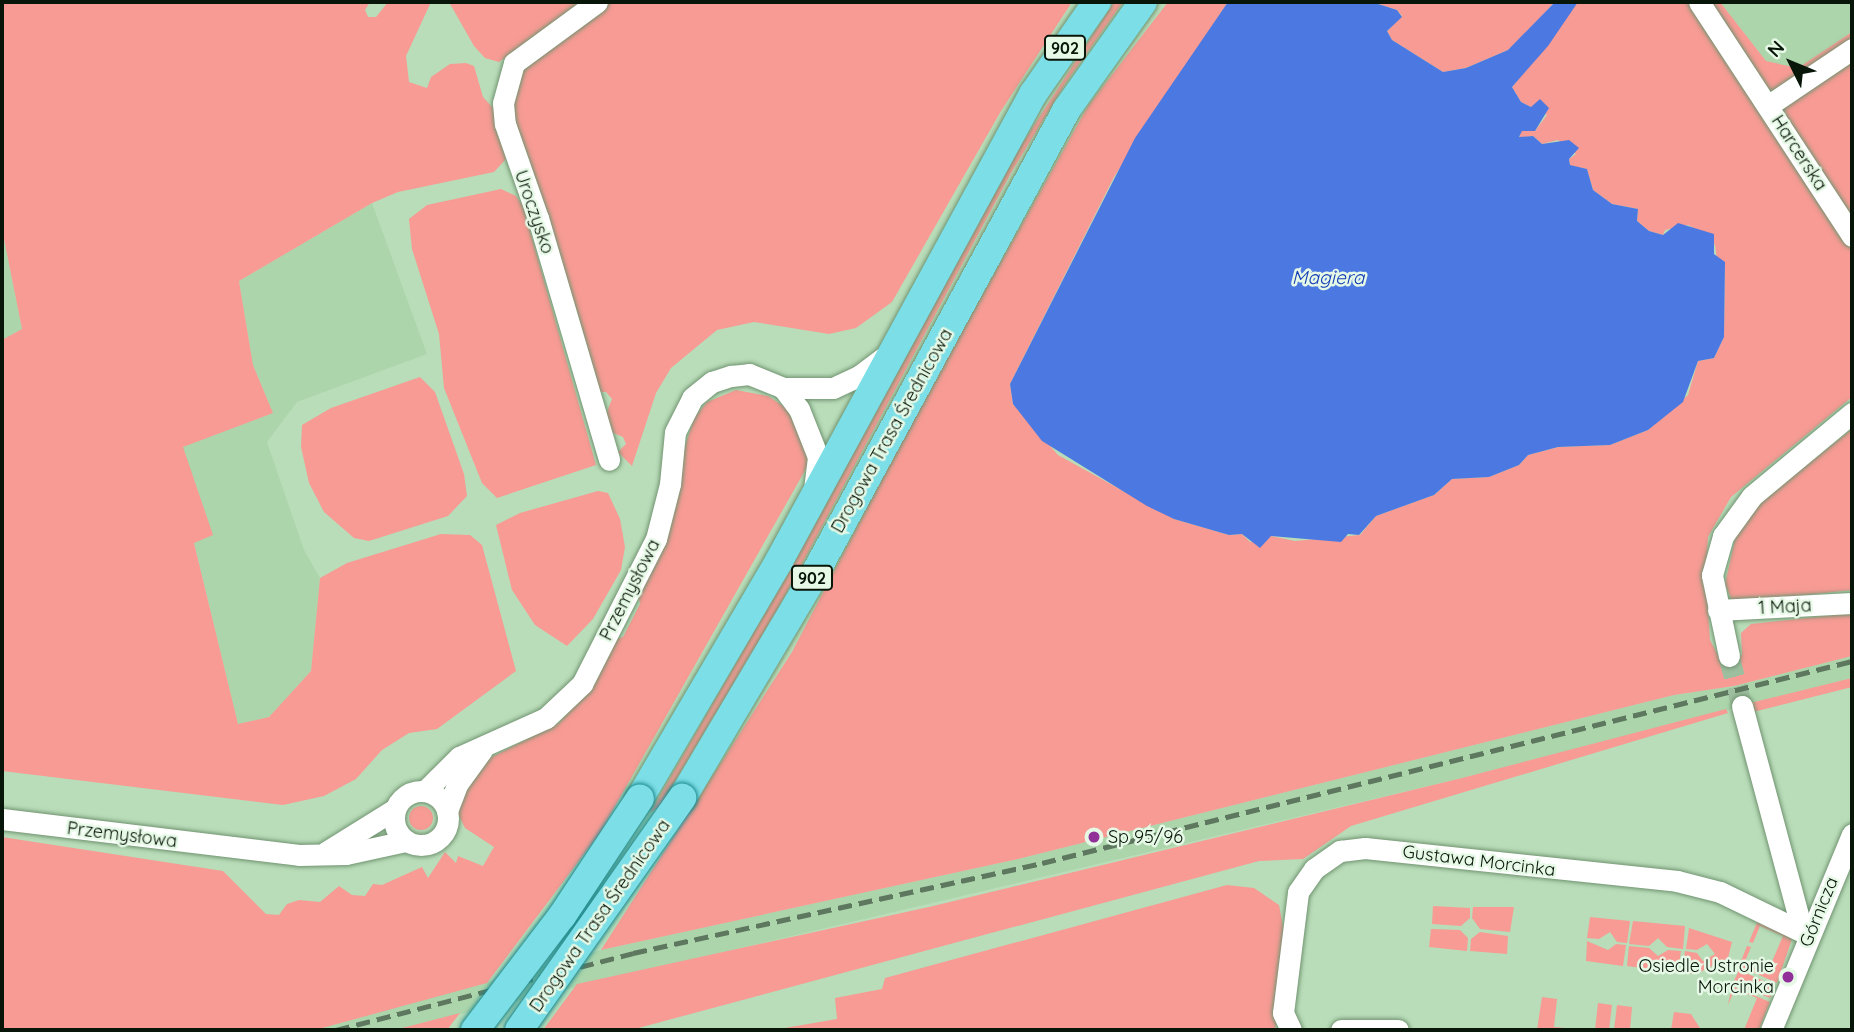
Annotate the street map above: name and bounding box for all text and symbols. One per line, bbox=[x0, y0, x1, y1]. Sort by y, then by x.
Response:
north arrow bbox=[1756, 28, 1826, 98]
text: N bbox=[1762, 35, 1789, 62]
road number: 902 bbox=[1042, 36, 1088, 60]
street label: Harcerska bbox=[1767, 111, 1831, 195]
street label: Uroczysko bbox=[510, 167, 558, 257]
water label: Magiera bbox=[1292, 267, 1364, 289]
street label: Drogowa Trasa Średnicowa bbox=[827, 325, 957, 537]
street label: Przemysłowa bbox=[595, 536, 665, 644]
road number: 902 bbox=[789, 566, 835, 590]
street label: 1 Maja bbox=[1758, 595, 1812, 619]
street label: Drogowa Trasa Średnicowa bbox=[525, 816, 675, 1016]
street label: Przemysłowa bbox=[66, 818, 178, 852]
place label: Sp 95/96 bbox=[1108, 826, 1183, 848]
marker: Sp 95/96 bbox=[1086, 829, 1102, 845]
street label: Gustawa Morcinka bbox=[1401, 841, 1557, 881]
street label: Górnicza bbox=[1795, 874, 1843, 950]
place label: Osiedle Ustronie Morcinka bbox=[1639, 956, 1774, 998]
marker: Osiedle Ustronie Morcinka bbox=[1780, 969, 1796, 985]

